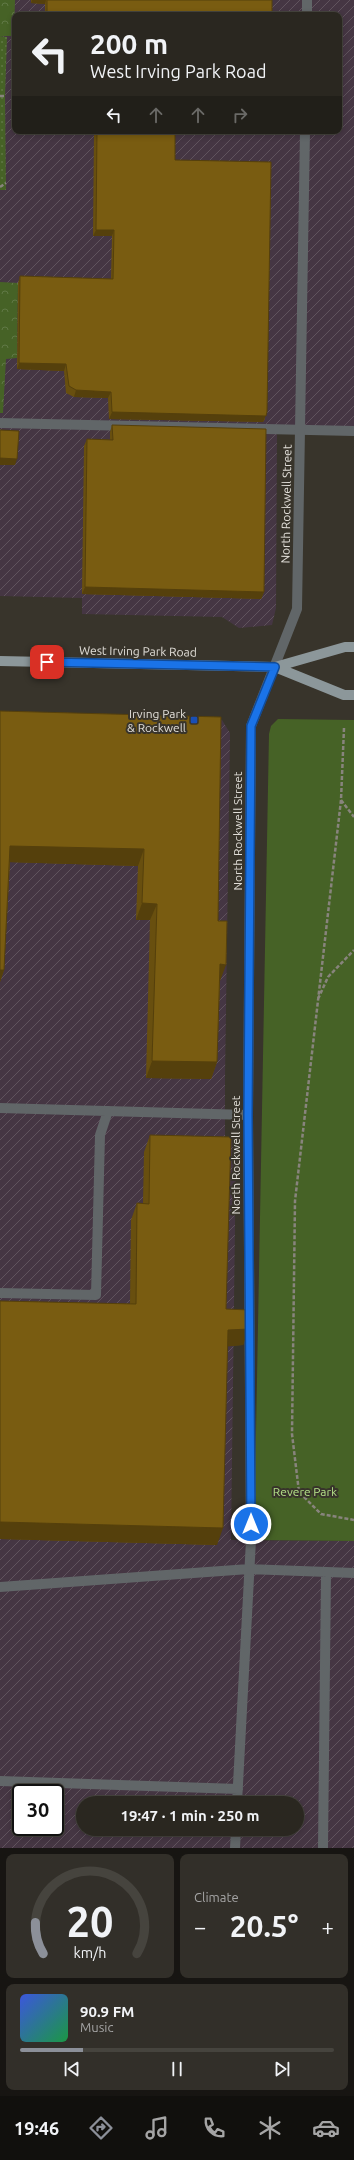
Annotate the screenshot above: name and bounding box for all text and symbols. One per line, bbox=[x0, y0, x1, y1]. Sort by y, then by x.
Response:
icon: left bbox=[24, 28, 76, 80]
text: 200 m bbox=[90, 28, 168, 59]
text: West Irving Park Road bbox=[90, 61, 266, 81]
icon: left bbox=[103, 104, 125, 126]
icon: ahead bbox=[145, 104, 167, 126]
icon: ahead bbox=[187, 104, 209, 126]
icon: right bbox=[229, 104, 251, 126]
street label: North Rockwell Street bbox=[278, 444, 294, 564]
street label: West Irving Park Road bbox=[79, 643, 197, 659]
pin bbox=[30, 645, 64, 679]
icon: arrive bbox=[36, 651, 58, 673]
place label: Irving Park & Rockwell bbox=[127, 707, 186, 734]
marker: Irving Park & Rockwell bbox=[189, 715, 199, 725]
street label: North Rockwell Street bbox=[231, 771, 244, 891]
street label: North Rockwell Street bbox=[229, 1095, 242, 1215]
park label: Revere Park bbox=[273, 1485, 337, 1498]
position arrow bbox=[230, 1503, 272, 1545]
speed limit sign: 30 bbox=[12, 1784, 64, 1836]
text: 19:47 · 1 min · 250 m bbox=[121, 1807, 259, 1824]
text: Climate bbox=[194, 1890, 239, 1904]
text: 20 bbox=[67, 1898, 113, 1945]
text: 20.5° bbox=[230, 1909, 298, 1943]
text: − bbox=[194, 1914, 206, 1939]
text: + bbox=[322, 1914, 334, 1939]
text: km/h bbox=[74, 1945, 106, 1961]
text: 90.9 FM bbox=[80, 2003, 134, 2020]
text: Music bbox=[80, 2020, 114, 2034]
icon: previous bbox=[61, 2058, 83, 2080]
icon: pause bbox=[166, 2058, 188, 2080]
icon: next bbox=[271, 2058, 293, 2080]
icon: directions bbox=[87, 2114, 115, 2142]
icon: music bbox=[143, 2114, 171, 2142]
icon: phone bbox=[200, 2114, 228, 2142]
icon: climate bbox=[256, 2114, 284, 2142]
icon: car bbox=[312, 2114, 340, 2142]
text: 19:46 bbox=[14, 2118, 59, 2138]

